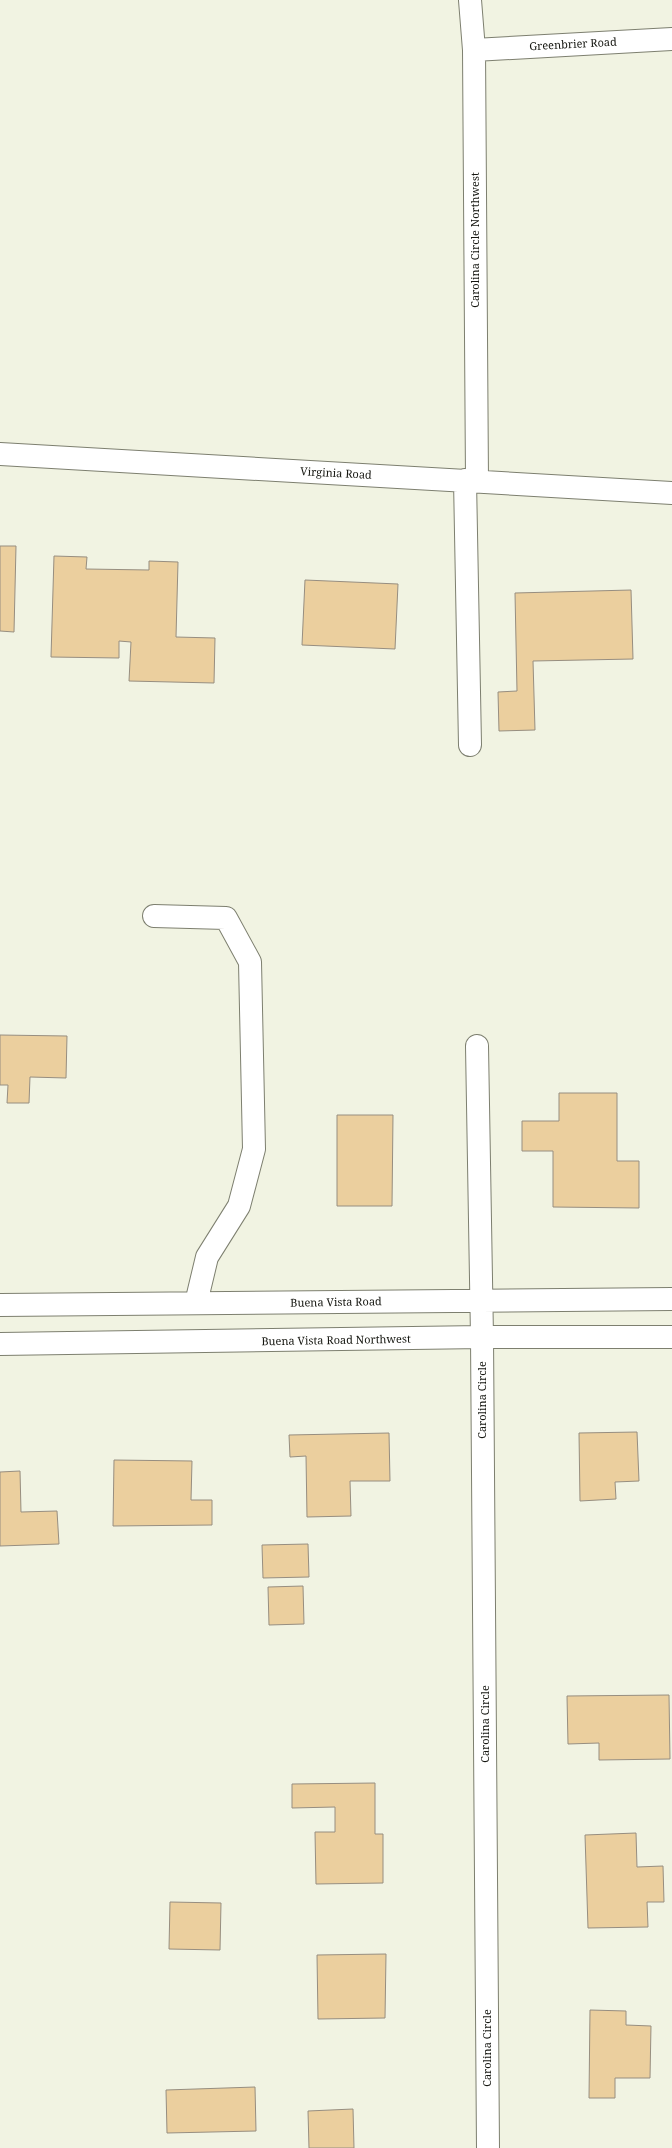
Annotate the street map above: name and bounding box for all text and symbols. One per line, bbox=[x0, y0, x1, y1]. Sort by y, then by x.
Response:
street label: Greenbrier Road bbox=[529, 34, 617, 53]
street label: Carolina Circle Northwest bbox=[467, 172, 482, 308]
street label: Virginia Road bbox=[300, 463, 372, 482]
street label: Buena Vista Road bbox=[290, 1293, 382, 1310]
street label: Buena Vista Road Northwest bbox=[261, 1331, 411, 1348]
street label: Carolina Circle bbox=[474, 1361, 489, 1439]
street label: Carolina Circle bbox=[477, 1685, 492, 1763]
street label: Carolina Circle bbox=[479, 2009, 494, 2087]

